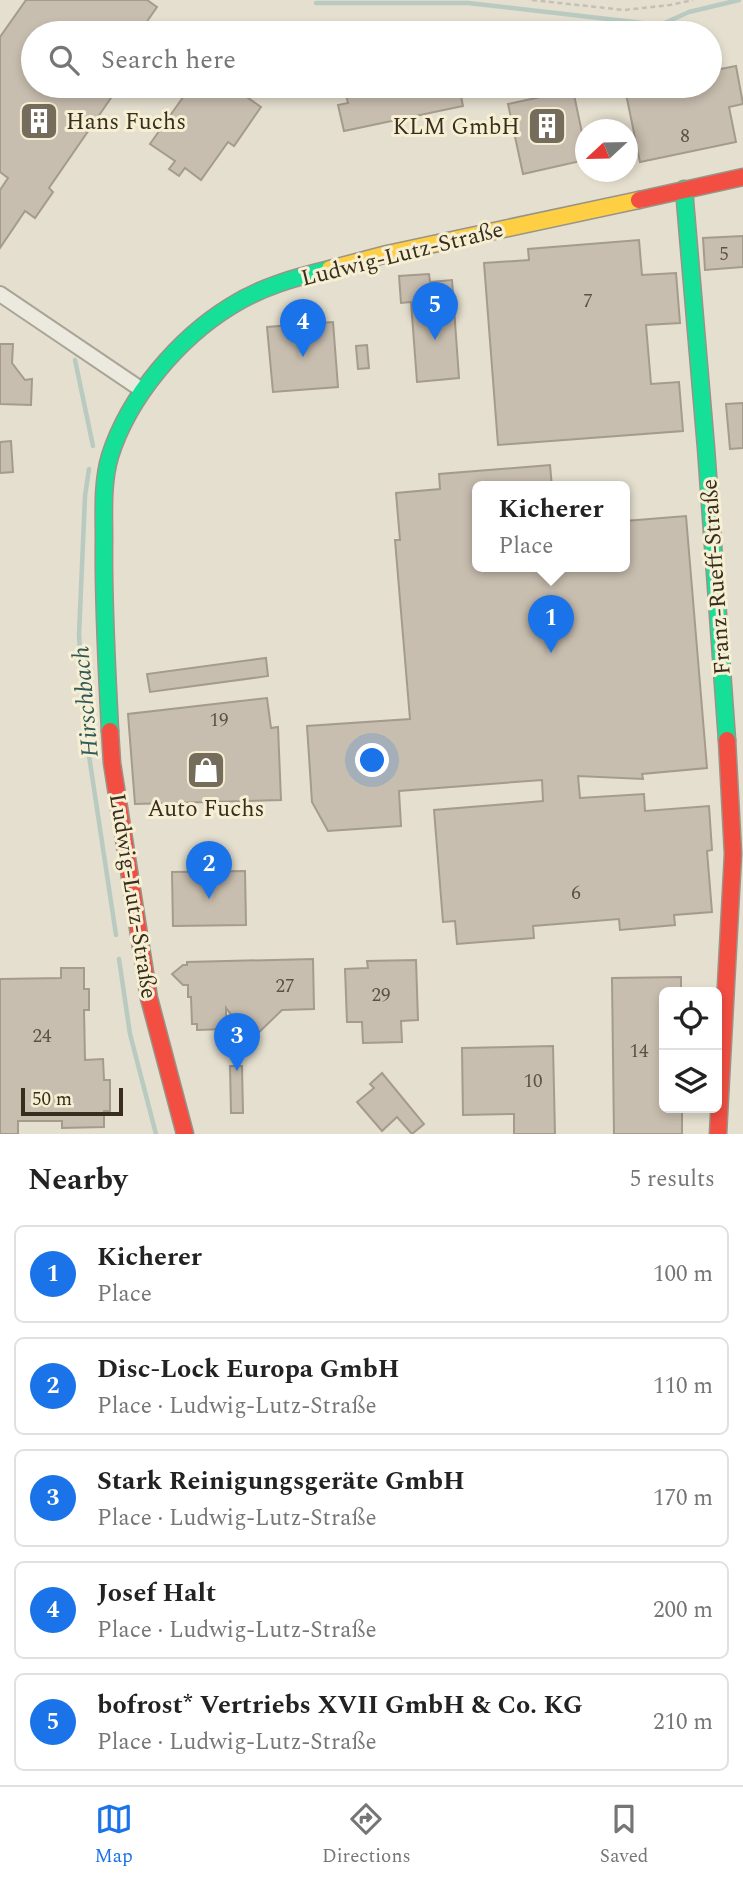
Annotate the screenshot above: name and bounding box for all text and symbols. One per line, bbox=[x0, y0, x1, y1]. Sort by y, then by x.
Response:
search box bbox=[21, 21, 722, 98]
text: Search here bbox=[101, 40, 236, 80]
icon: search bbox=[45, 41, 83, 79]
building icon: Hans Fuchs bbox=[18, 100, 60, 142]
place label: Hans Fuchs bbox=[66, 105, 186, 140]
building icon: KLM GmbH bbox=[526, 105, 568, 147]
place label: KLM GmbH bbox=[392, 110, 520, 145]
north arrow bbox=[575, 119, 638, 182]
house number: 8 bbox=[680, 122, 690, 151]
street label: Ludwig-Lutz-Straße bbox=[297, 212, 507, 297]
house number: 5 bbox=[719, 240, 729, 269]
pin: 5 bbox=[412, 282, 458, 340]
house number: 7 bbox=[583, 287, 593, 316]
pin: 4 bbox=[280, 299, 326, 357]
street label: Franz-Rueff-Straße bbox=[692, 478, 741, 676]
popup bbox=[472, 481, 630, 572]
text: Kicherer bbox=[499, 489, 603, 529]
text: Place bbox=[499, 529, 553, 564]
pin: 1 bbox=[528, 595, 574, 653]
water label: Hirschbach bbox=[63, 645, 109, 759]
house number: 19 bbox=[209, 706, 229, 735]
your location bbox=[355, 743, 389, 777]
shop icon: Auto Fuchs bbox=[185, 749, 227, 791]
street label: Ludwig-Lutz-Straße bbox=[99, 791, 166, 1001]
place label: Auto Fuchs bbox=[147, 792, 265, 827]
pin: 2 bbox=[186, 841, 232, 899]
house number: 6 bbox=[571, 879, 581, 908]
house number: 27 bbox=[275, 972, 295, 1001]
house number: 29 bbox=[371, 981, 391, 1010]
map controls bbox=[659, 987, 722, 1113]
button: locate bbox=[659, 987, 722, 1050]
pin: 3 bbox=[214, 1013, 260, 1071]
house number: 24 bbox=[32, 1022, 52, 1051]
house number: 14 bbox=[629, 1037, 649, 1066]
button: layers bbox=[659, 1050, 722, 1113]
house number: 10 bbox=[523, 1067, 543, 1096]
scale bar bbox=[21, 1085, 122, 1117]
text: 50 m bbox=[32, 1085, 72, 1114]
text: Nearby bbox=[28, 1157, 127, 1203]
text: 5 results bbox=[630, 1162, 715, 1197]
text: Kicherer bbox=[97, 1237, 202, 1277]
text: 1 bbox=[47, 1257, 59, 1292]
text: 100 m bbox=[653, 1257, 713, 1292]
text: Place bbox=[97, 1277, 152, 1312]
text: Disc-Lock Europa GmbH bbox=[97, 1349, 399, 1389]
text: 2 bbox=[47, 1369, 59, 1404]
text: 110 m bbox=[653, 1369, 713, 1404]
text: Place · Ludwig-Lutz-Straße bbox=[97, 1389, 377, 1424]
text: Stark Reinigungsgeräte GmbH bbox=[97, 1461, 465, 1501]
text: 3 bbox=[47, 1481, 59, 1516]
text: 170 m bbox=[653, 1481, 713, 1516]
text: Place · Ludwig-Lutz-Straße bbox=[97, 1501, 377, 1536]
text: Josef Halt bbox=[97, 1573, 216, 1613]
text: 4 bbox=[47, 1593, 59, 1628]
text: 200 m bbox=[653, 1593, 713, 1628]
text: Place · Ludwig-Lutz-Straße bbox=[97, 1613, 377, 1648]
text: bofrost* Vertriebs XVII GmbH & Co. KG bbox=[97, 1685, 583, 1725]
text: 5 bbox=[47, 1705, 59, 1740]
text: 210 m bbox=[653, 1705, 713, 1740]
text: Place · Ludwig-Lutz-Straße bbox=[97, 1725, 377, 1760]
tab: Map bbox=[95, 1800, 133, 1871]
tab: Directions bbox=[322, 1800, 411, 1871]
tab: Saved bbox=[600, 1800, 648, 1871]

